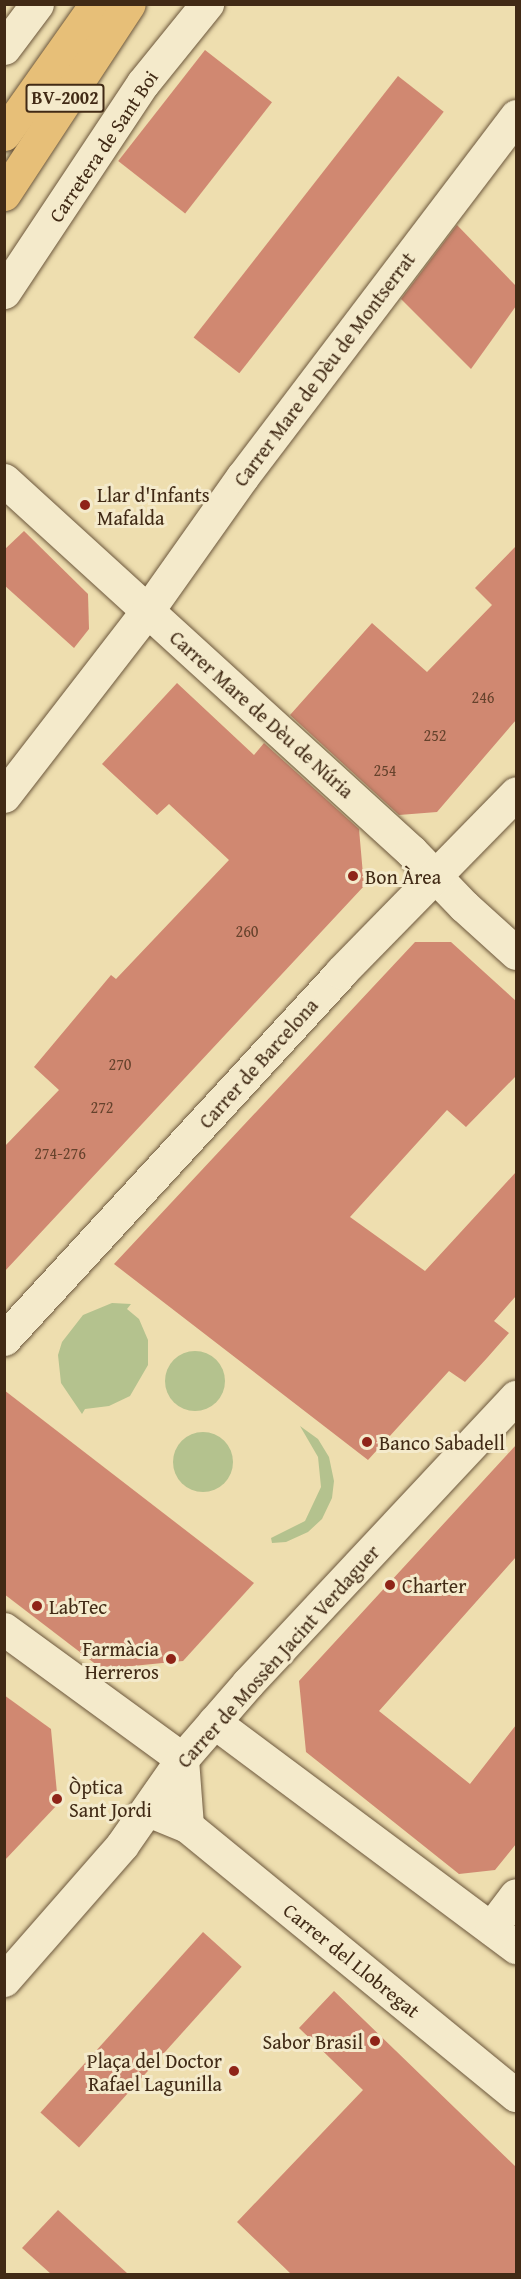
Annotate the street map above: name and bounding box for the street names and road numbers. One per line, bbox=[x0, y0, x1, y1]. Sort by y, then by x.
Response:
street label: Carretera de Sant Boi bbox=[43, 66, 163, 226]
road number: BV-2002 bbox=[25, 83, 106, 113]
street label: Carrer Mare de Dèu de Montserrat bbox=[228, 247, 420, 491]
street label: Carrer Mare de Dèu de Núria bbox=[165, 625, 359, 803]
street label: Carrer de Barcelona bbox=[193, 993, 323, 1133]
street label: Carrer de Mossèn Jacint Verdaguer bbox=[172, 1540, 384, 1772]
street label: Carrer del Llobregat bbox=[279, 1898, 425, 2022]

